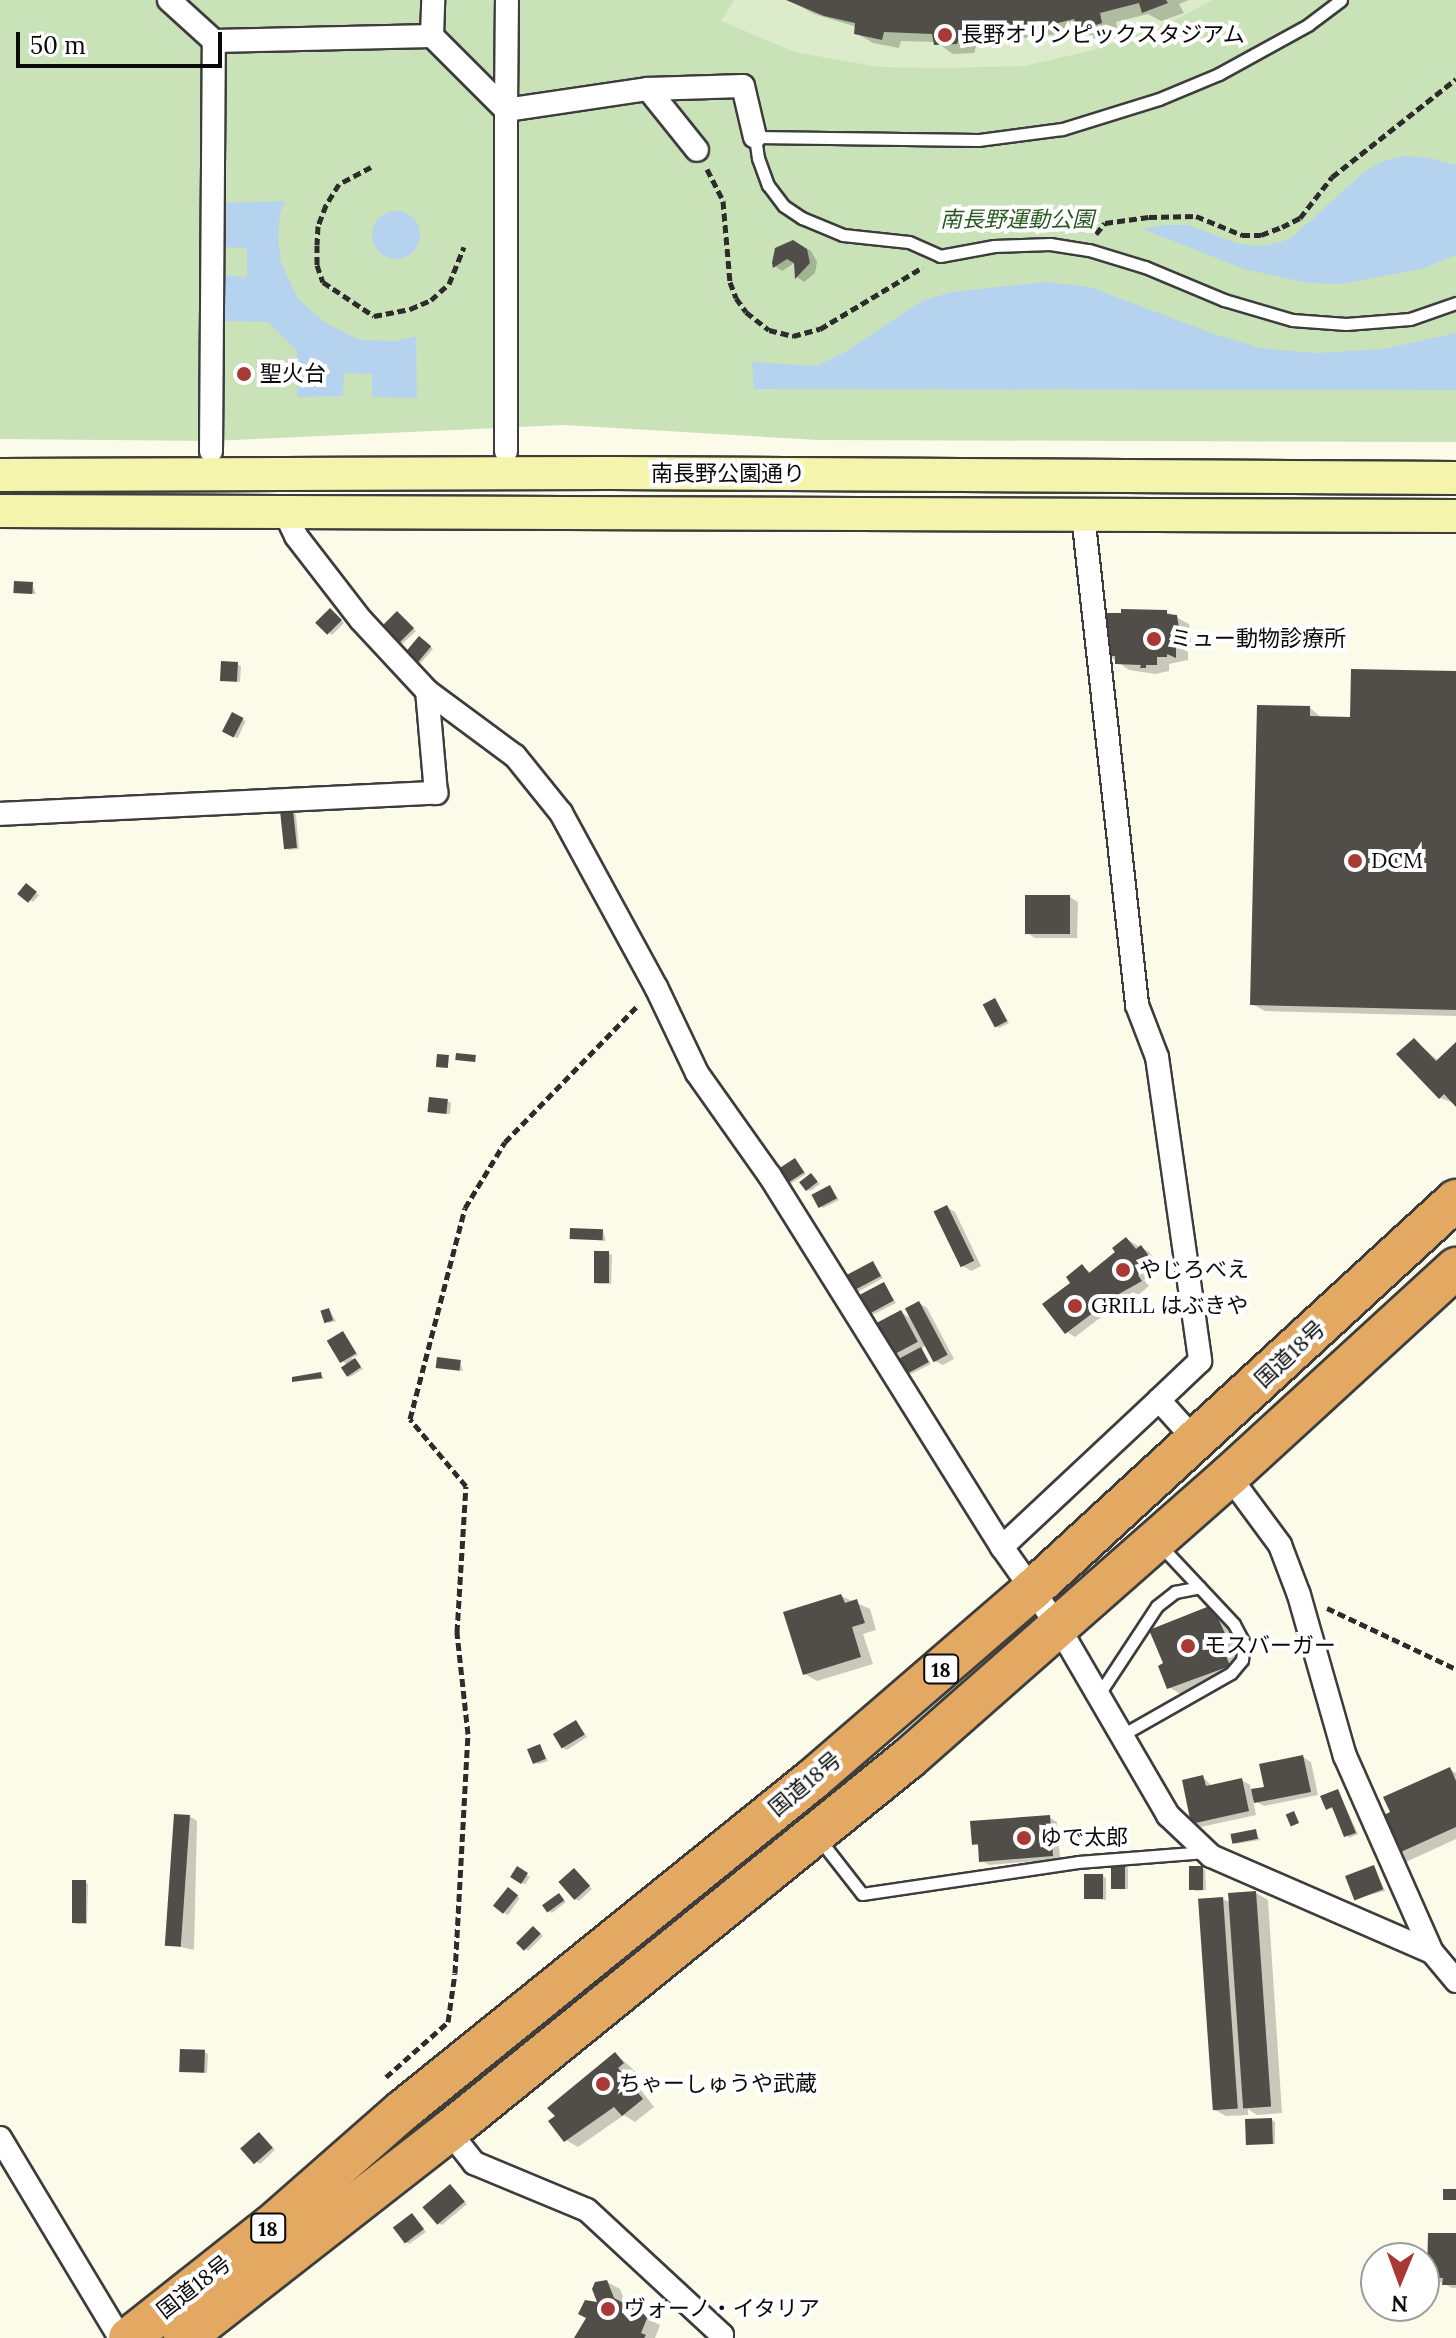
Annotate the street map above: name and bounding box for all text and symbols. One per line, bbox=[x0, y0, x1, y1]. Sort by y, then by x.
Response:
scale bar bbox=[20, 16, 226, 66]
place label: 長野オリンピックスタジアム bbox=[961, 22, 1247, 48]
marker: 長野オリンピックスタジアム bbox=[936, 26, 954, 44]
text: 50 m bbox=[30, 30, 86, 61]
park label: 南長野運動公園 bbox=[940, 207, 1094, 233]
place label: 聖火台 bbox=[260, 361, 326, 387]
marker: 聖火台 bbox=[235, 365, 253, 383]
street label: 南長野公園通り bbox=[651, 461, 805, 487]
place label: ミュー動物診療所 bbox=[1170, 626, 1346, 652]
marker: ミュー動物診療所 bbox=[1145, 630, 1163, 648]
place label: DCM bbox=[1371, 848, 1423, 874]
marker: DCM bbox=[1346, 852, 1364, 870]
place label: やじろべえ bbox=[1139, 1257, 1249, 1283]
marker: やじろべえ bbox=[1114, 1261, 1132, 1279]
place label: GRILL はぶきや bbox=[1091, 1293, 1248, 1319]
marker: GRILL はぶきや bbox=[1066, 1297, 1084, 1315]
street label: 国道18号 bbox=[1249, 1315, 1331, 1393]
place label: モスバーガー bbox=[1204, 1633, 1336, 1659]
marker: モスバーガー bbox=[1179, 1637, 1197, 1655]
road number: 18 bbox=[923, 1653, 959, 1685]
street label: 国道18号 bbox=[763, 1746, 847, 1822]
place label: ゆで太郎 bbox=[1040, 1825, 1128, 1851]
marker: ゆで太郎 bbox=[1015, 1829, 1033, 1847]
place label: ちゃーしゅうや武蔵 bbox=[619, 2071, 817, 2097]
marker: ちゃーしゅうや武蔵 bbox=[594, 2075, 612, 2093]
road number: 18 bbox=[250, 2212, 286, 2244]
north arrow bbox=[1360, 2242, 1440, 2322]
street label: 国道18号 bbox=[152, 2250, 236, 2324]
text: N bbox=[1391, 2290, 1408, 2318]
place label: ヴォーノ・イタリア bbox=[624, 2296, 822, 2322]
marker: ヴォーノ・イタリア bbox=[599, 2300, 617, 2318]

